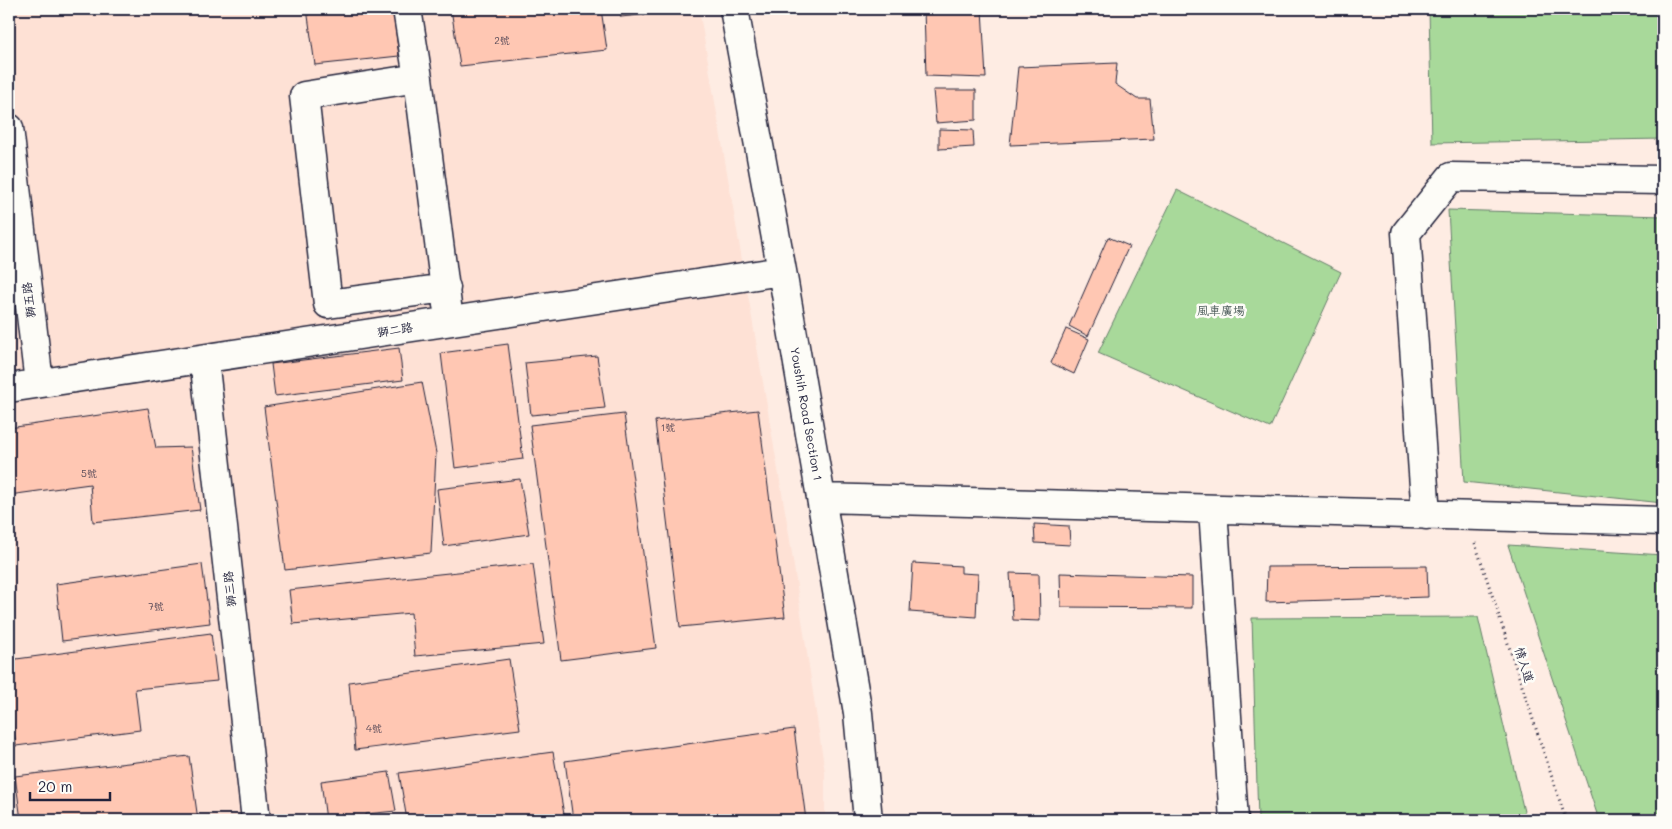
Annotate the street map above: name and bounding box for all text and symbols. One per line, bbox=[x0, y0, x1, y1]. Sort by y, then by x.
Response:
house number: 2號 bbox=[494, 33, 510, 47]
street label: 獅五路 bbox=[18, 281, 38, 319]
park label: 風車廣場 bbox=[1197, 302, 1245, 318]
street label: 獅二路 bbox=[376, 318, 414, 340]
street label: Youshih Road Section 1 bbox=[787, 346, 827, 482]
house number: 1號 bbox=[661, 420, 675, 434]
house number: 5號 bbox=[81, 466, 97, 480]
street label: 獅三路 bbox=[219, 570, 239, 608]
house number: 7號 bbox=[148, 599, 164, 613]
street label: 情人道 bbox=[1512, 645, 1538, 684]
house number: 4號 bbox=[366, 721, 382, 735]
scale bar bbox=[30, 769, 110, 801]
text: 20 m bbox=[38, 776, 72, 796]

